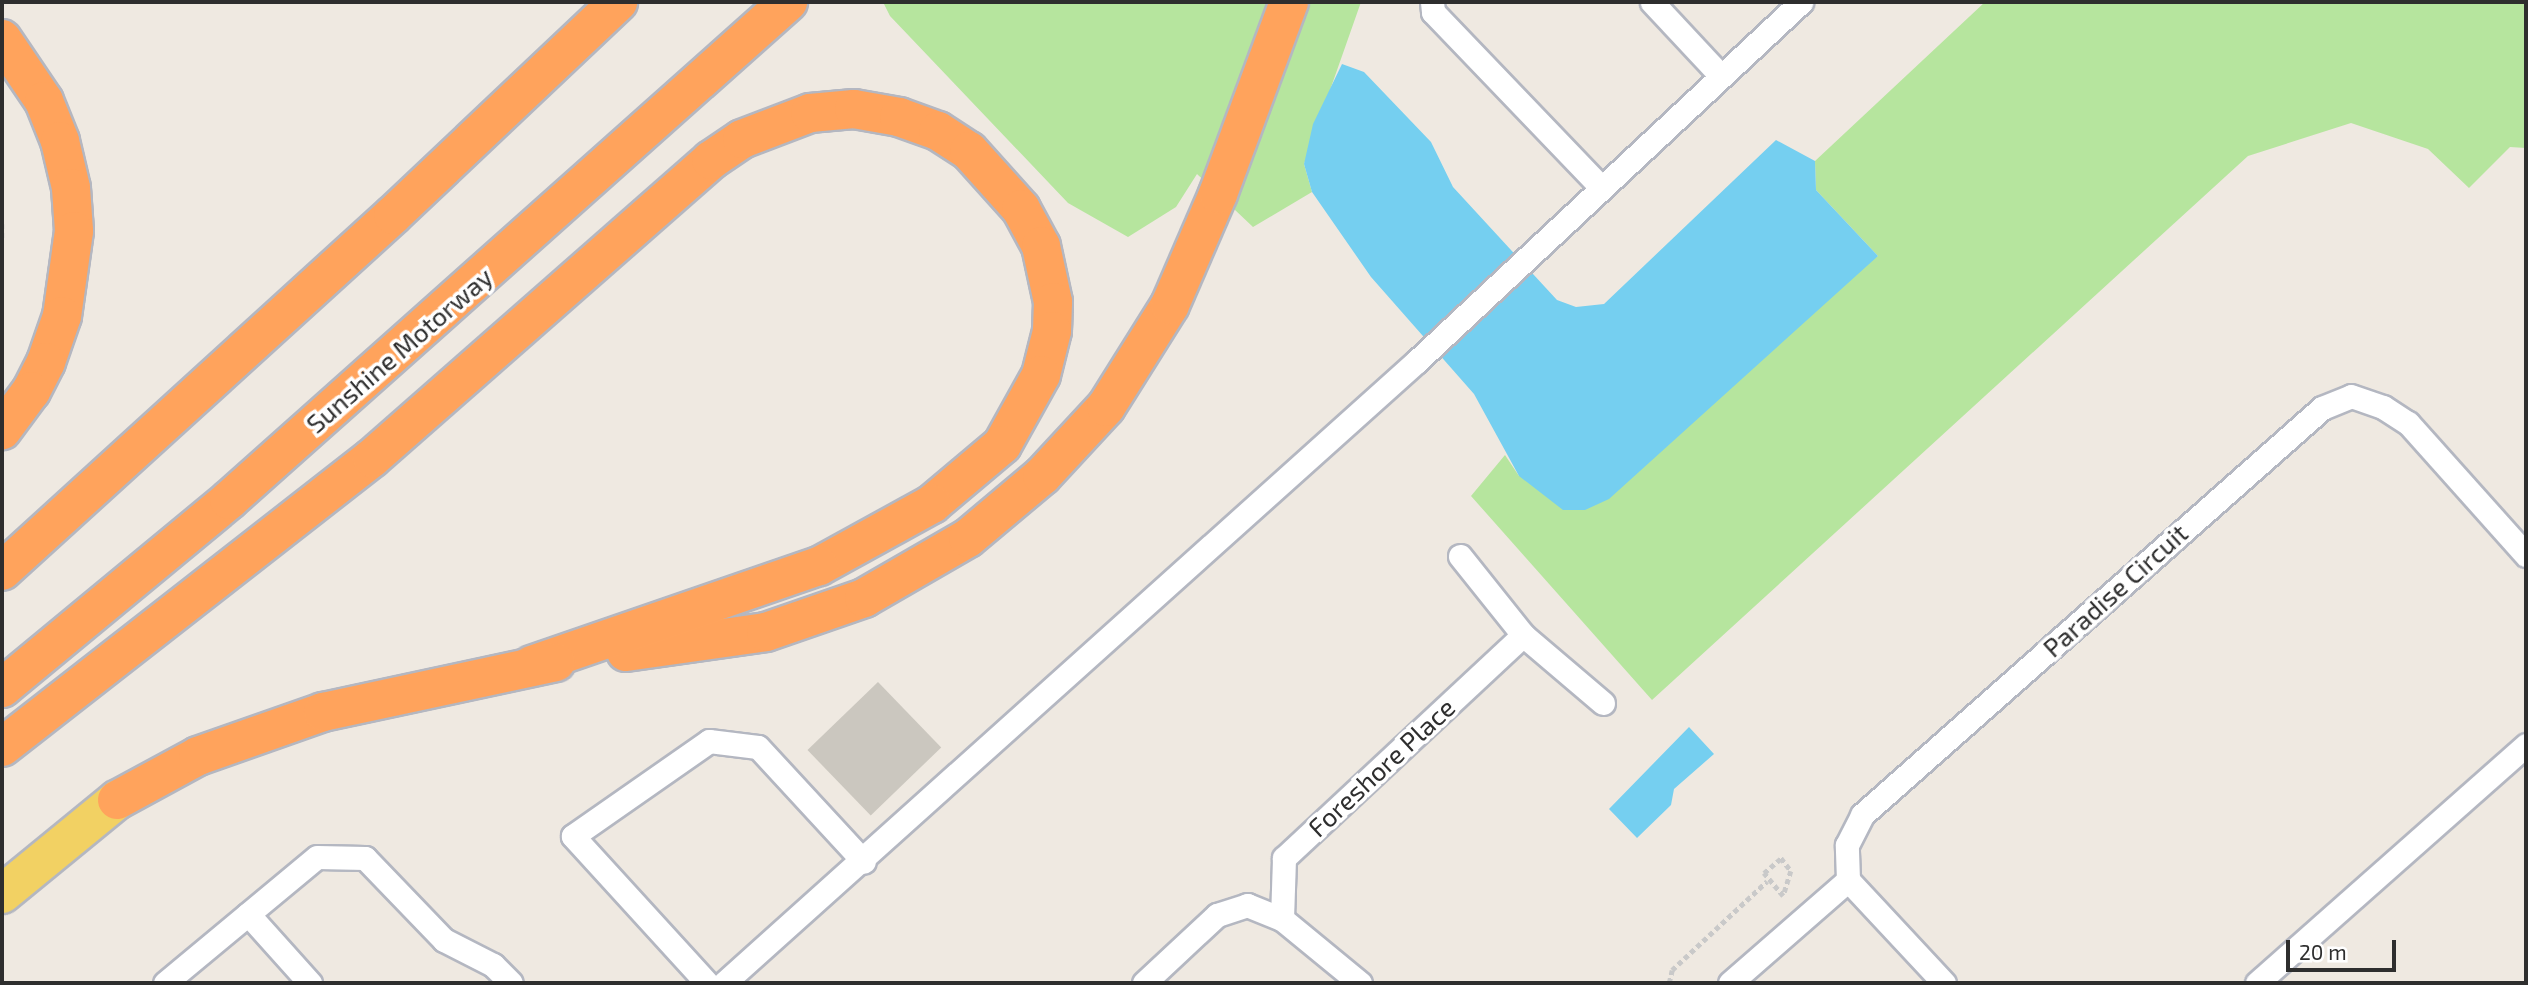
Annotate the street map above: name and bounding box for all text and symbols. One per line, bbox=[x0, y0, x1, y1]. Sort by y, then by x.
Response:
street label: Sunshine Motorway bbox=[300, 261, 498, 439]
street label: Paradise Circuit bbox=[2036, 517, 2194, 663]
street label: Foreshore Place bbox=[1301, 691, 1461, 843]
scale bar bbox=[2290, 926, 2400, 970]
text: 20 m bbox=[2299, 939, 2347, 964]

